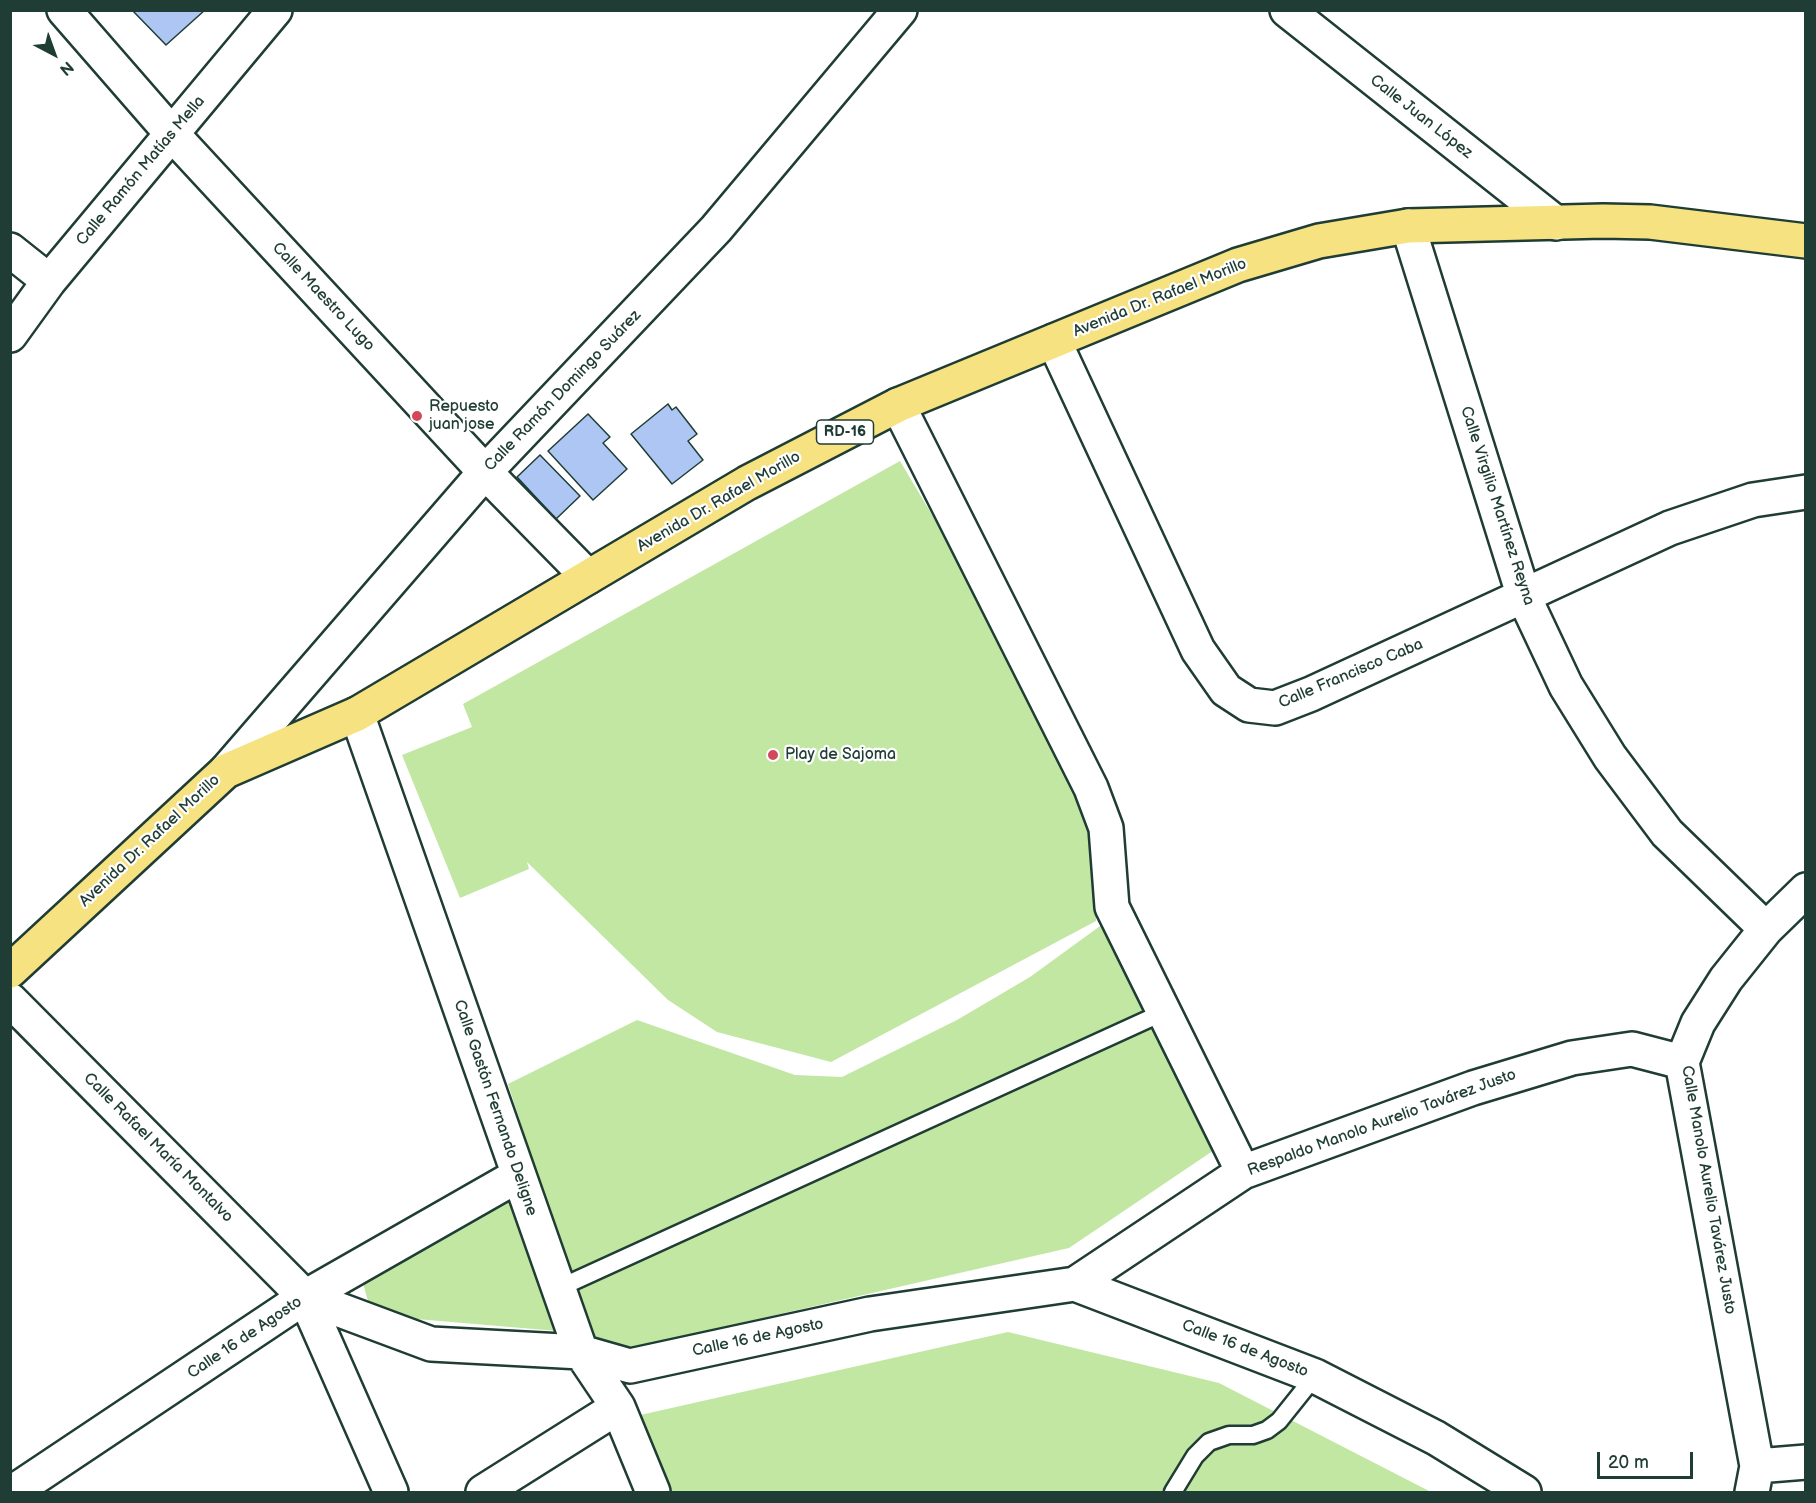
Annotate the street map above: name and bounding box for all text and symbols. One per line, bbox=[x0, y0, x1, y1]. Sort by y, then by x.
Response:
north arrow bbox=[24, 24, 84, 84]
text: N bbox=[55, 57, 77, 79]
street label: Calle Juan López bbox=[1366, 71, 1476, 163]
street label: Calle Ramón Matías Mella bbox=[73, 92, 209, 250]
street label: Calle Maestro Lugo bbox=[268, 239, 378, 355]
street label: Avenida Dr. Rafael Morillo bbox=[1070, 254, 1250, 342]
street label: Calle Ramón Domingo Suárez bbox=[481, 306, 645, 476]
place label: Repuesto juan jose bbox=[429, 397, 499, 435]
street label: Calle Virgilio Martínez Reyna bbox=[1456, 404, 1538, 608]
marker: Repuesto juan jose bbox=[410, 409, 424, 423]
road number: RD-16 bbox=[816, 420, 874, 444]
street label: Avenida Dr. Rafael Morillo bbox=[634, 447, 804, 557]
street label: Calle Francisco Caba bbox=[1276, 635, 1426, 713]
place label: Play de Sajoma bbox=[785, 745, 896, 765]
marker: Play de Sajoma bbox=[766, 748, 780, 762]
street label: Avenida Dr. Rafael Morillo bbox=[76, 771, 224, 911]
street label: Calle Gastón Fernando Deligne bbox=[449, 998, 541, 1218]
street label: Calle Manolo Aurelio Tavárez Justo bbox=[1677, 1064, 1739, 1316]
street label: Respaldo Manolo Aurelio Tavárez Justo bbox=[1245, 1065, 1519, 1181]
street label: Calle Rafael María Montalvo bbox=[79, 1069, 237, 1227]
street label: Calle 16 de Agosto bbox=[184, 1293, 306, 1383]
street label: Calle 16 de Agosto bbox=[691, 1315, 825, 1361]
street label: Calle 16 de Agosto bbox=[1179, 1316, 1311, 1382]
scale bar bbox=[1600, 1440, 1696, 1478]
text: 20 m bbox=[1608, 1452, 1649, 1473]

